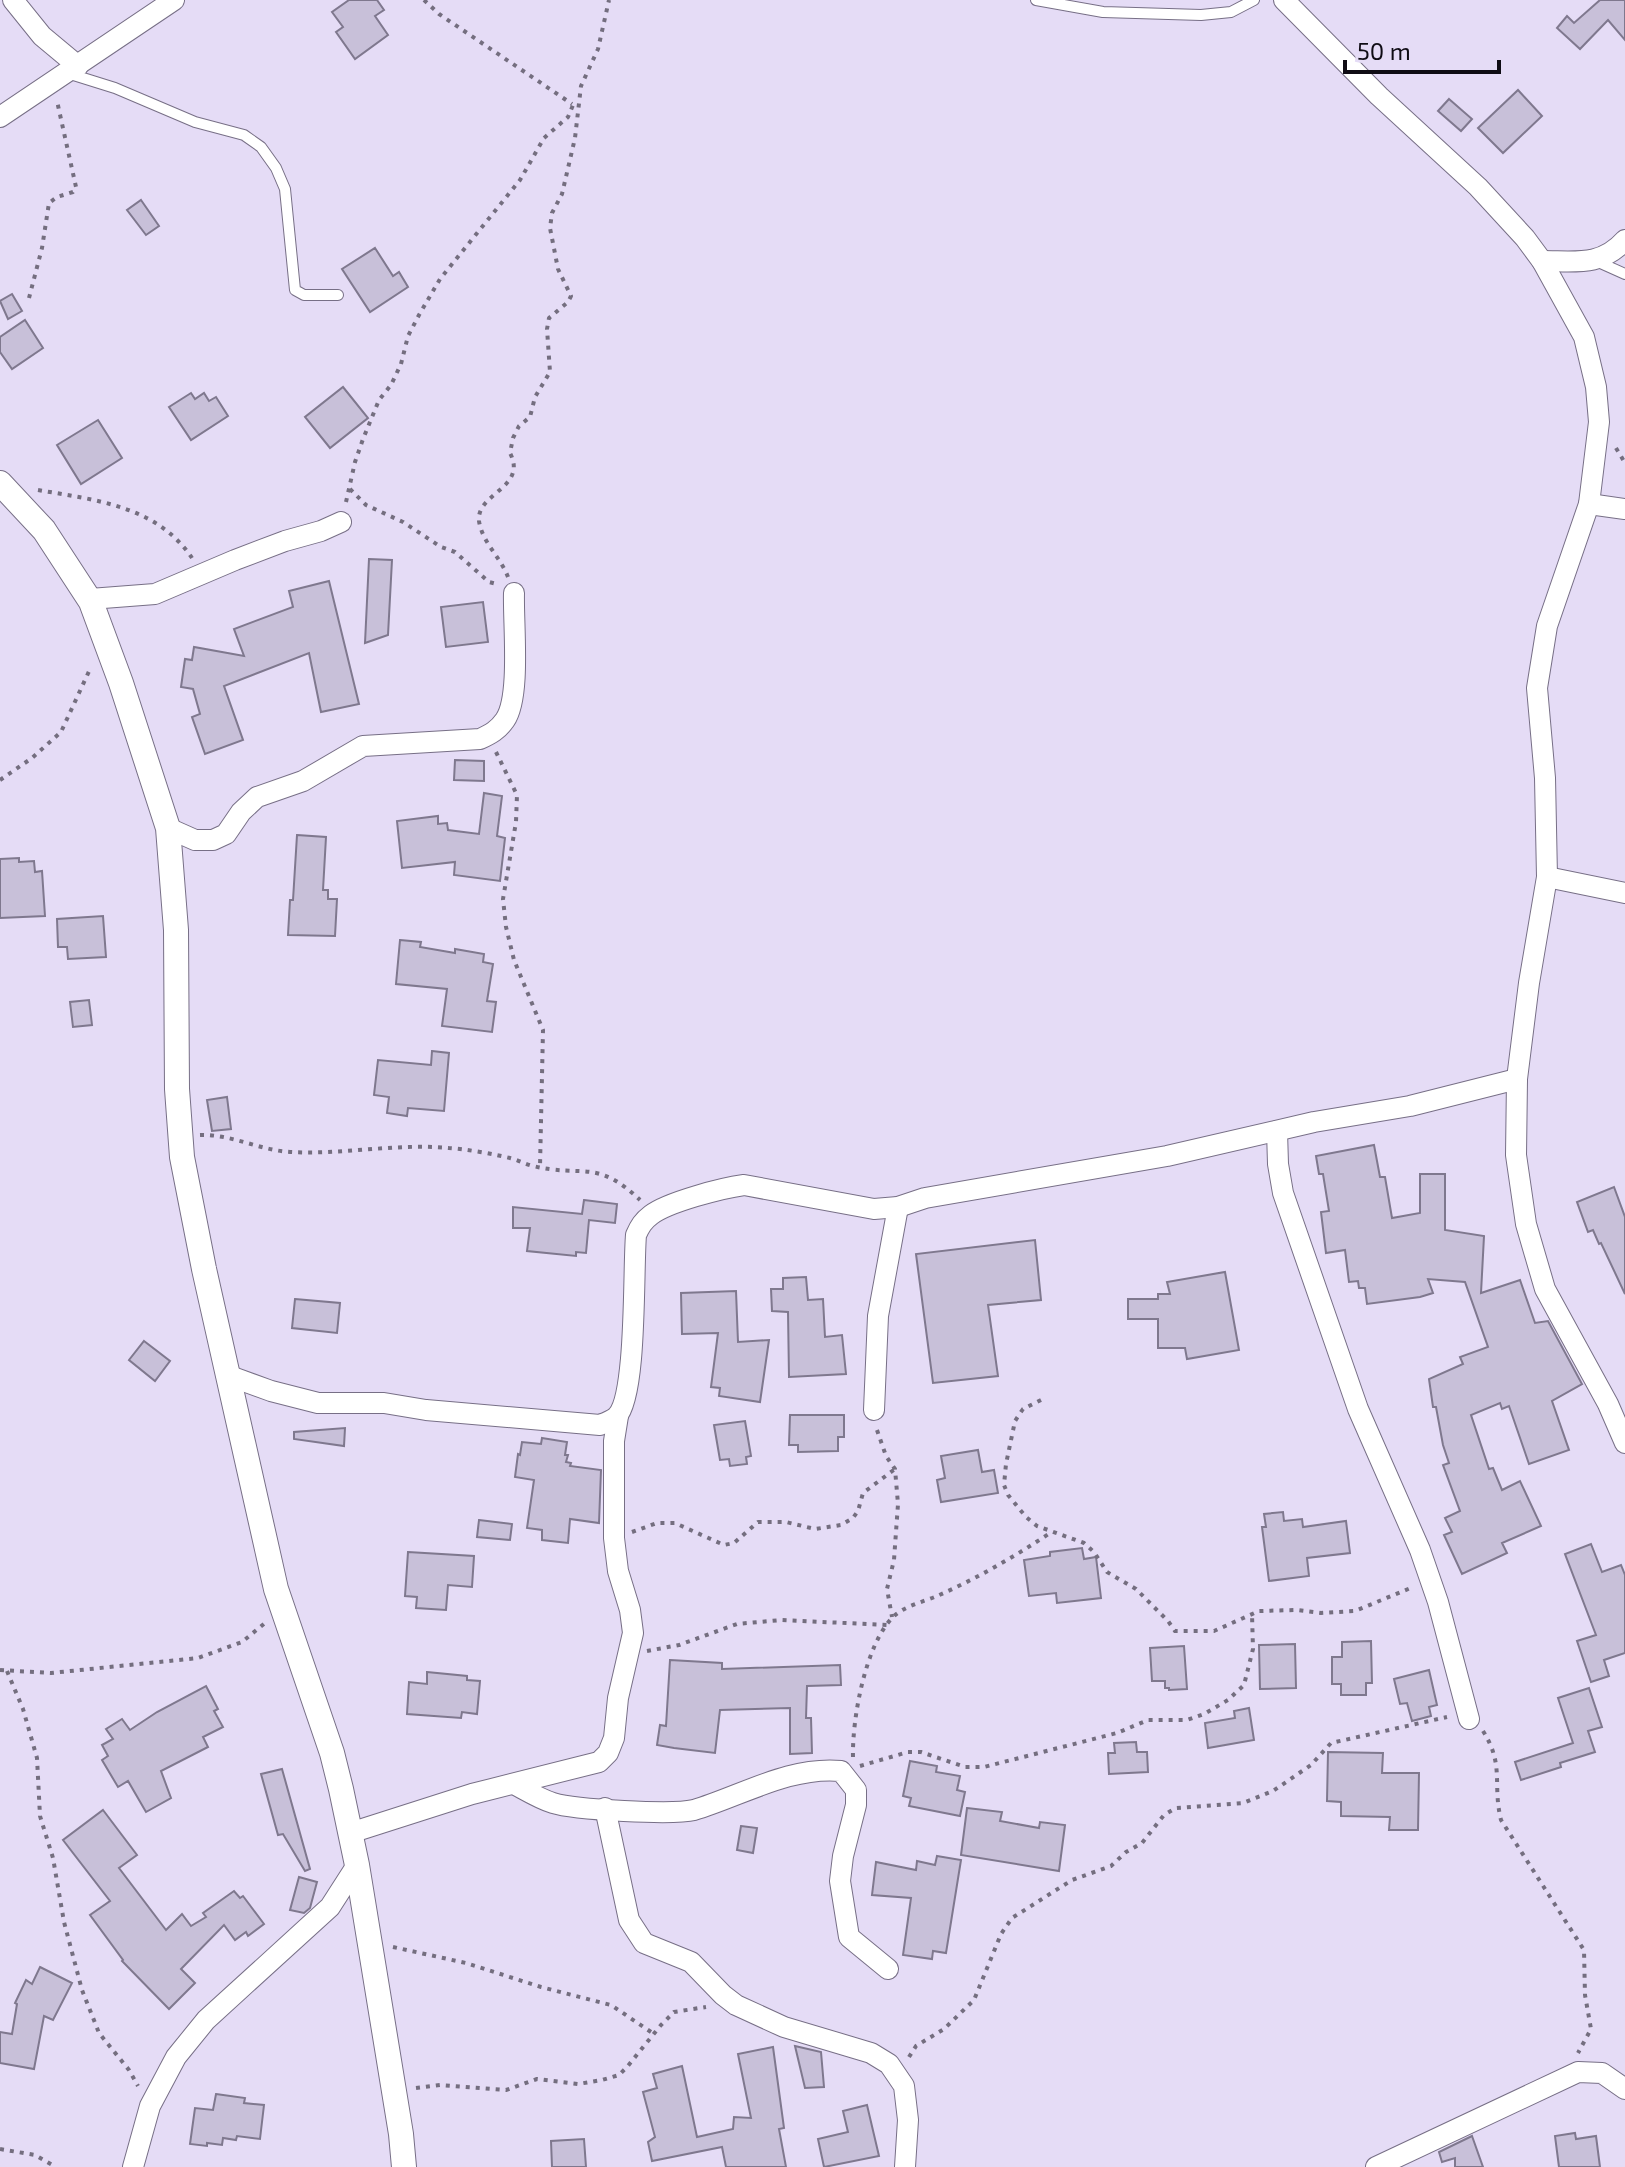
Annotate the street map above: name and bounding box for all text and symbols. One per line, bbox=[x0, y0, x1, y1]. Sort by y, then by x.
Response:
scale bar bbox=[1345, 24, 1499, 74]
text: 50 m bbox=[1357, 36, 1411, 65]

